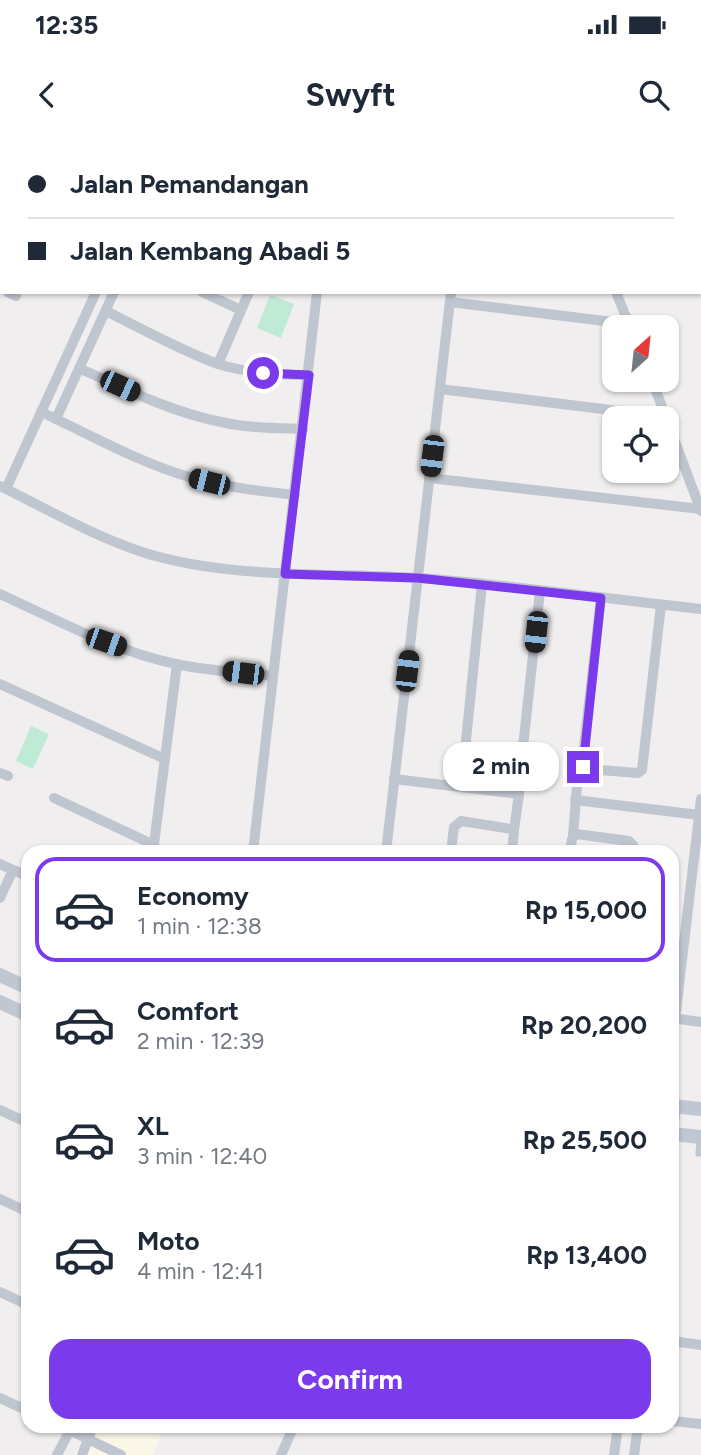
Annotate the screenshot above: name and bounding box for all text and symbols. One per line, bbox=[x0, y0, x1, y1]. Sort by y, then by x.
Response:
text: 12:35 bbox=[35, 9, 98, 41]
icon: back bbox=[28, 76, 66, 114]
text: Swyft bbox=[305, 76, 396, 114]
icon: search bbox=[635, 76, 673, 114]
text: Jalan Pemandangan bbox=[70, 168, 309, 200]
text: Jalan Kembang Abadi 5 bbox=[70, 235, 350, 267]
north arrow bbox=[602, 315, 679, 392]
map controls bbox=[602, 315, 679, 483]
route start bbox=[247, 357, 279, 389]
car bbox=[97, 368, 144, 404]
button: locate bbox=[602, 406, 679, 483]
car bbox=[420, 434, 445, 478]
car bbox=[187, 467, 232, 497]
car bbox=[524, 610, 549, 654]
car bbox=[83, 625, 130, 659]
car bbox=[395, 649, 420, 693]
car bbox=[221, 660, 266, 686]
callout: 2 min bbox=[443, 742, 558, 792]
route end bbox=[567, 751, 599, 783]
text: 2 min bbox=[472, 752, 530, 780]
icon: car bbox=[53, 878, 116, 941]
text: Economy bbox=[137, 880, 249, 912]
text: Rp 15,000 bbox=[525, 894, 647, 926]
text: 1 min · 12:38 bbox=[137, 912, 262, 940]
icon: car bbox=[53, 993, 116, 1056]
text: Comfort bbox=[137, 995, 239, 1027]
text: Rp 20,200 bbox=[521, 1009, 647, 1041]
text: 2 min · 12:39 bbox=[137, 1027, 264, 1055]
icon: car bbox=[53, 1108, 116, 1171]
text: XL bbox=[137, 1110, 169, 1142]
text: Rp 25,500 bbox=[523, 1124, 647, 1156]
text: 3 min · 12:40 bbox=[137, 1142, 267, 1170]
icon: car bbox=[53, 1223, 116, 1286]
text: Moto bbox=[137, 1225, 200, 1257]
text: Rp 13,400 bbox=[526, 1239, 647, 1271]
text: 4 min · 12:41 bbox=[137, 1257, 264, 1285]
button: Confirm bbox=[49, 1339, 651, 1419]

